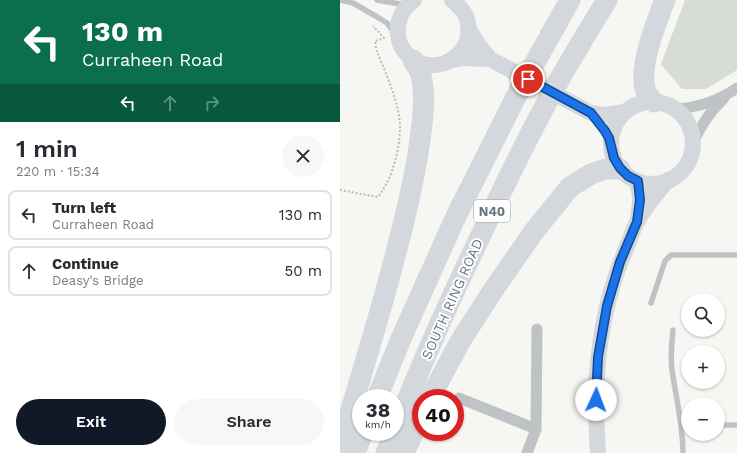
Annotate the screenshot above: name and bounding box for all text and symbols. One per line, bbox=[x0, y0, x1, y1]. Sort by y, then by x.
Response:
text: 130 m bbox=[82, 15, 163, 48]
icon: left bbox=[16, 16, 68, 68]
text: Curraheen Road bbox=[82, 49, 223, 70]
pin bbox=[511, 62, 545, 96]
icon: arrive bbox=[517, 68, 539, 90]
icon: left bbox=[117, 92, 139, 114]
icon: ahead bbox=[159, 92, 181, 114]
icon: right bbox=[201, 92, 223, 114]
text: 1 min bbox=[16, 135, 78, 163]
button: close bbox=[282, 135, 324, 177]
text: 220 m · 15:34 bbox=[16, 164, 100, 179]
text: Turn left bbox=[52, 199, 116, 217]
road number: N40 bbox=[474, 200, 510, 222]
icon: left bbox=[18, 204, 40, 226]
text: 130 m bbox=[279, 206, 322, 224]
text: Curraheen Road bbox=[52, 217, 154, 232]
street label: SOUTH RING ROAD bbox=[418, 236, 486, 362]
text: Continue bbox=[52, 255, 119, 273]
icon: ahead bbox=[18, 260, 40, 282]
text: 50 m bbox=[285, 262, 322, 280]
text: Deasy's Bridge bbox=[52, 273, 143, 288]
map controls bbox=[681, 293, 725, 441]
button: search bbox=[681, 293, 725, 337]
button: + bbox=[681, 345, 725, 389]
position arrow bbox=[575, 379, 617, 421]
speed limit sign: 40 bbox=[412, 389, 464, 441]
button: − bbox=[681, 397, 725, 441]
text: 38 bbox=[366, 398, 390, 422]
button: Exit bbox=[16, 399, 166, 445]
button: Share bbox=[174, 399, 324, 445]
text: km/h bbox=[365, 419, 391, 430]

